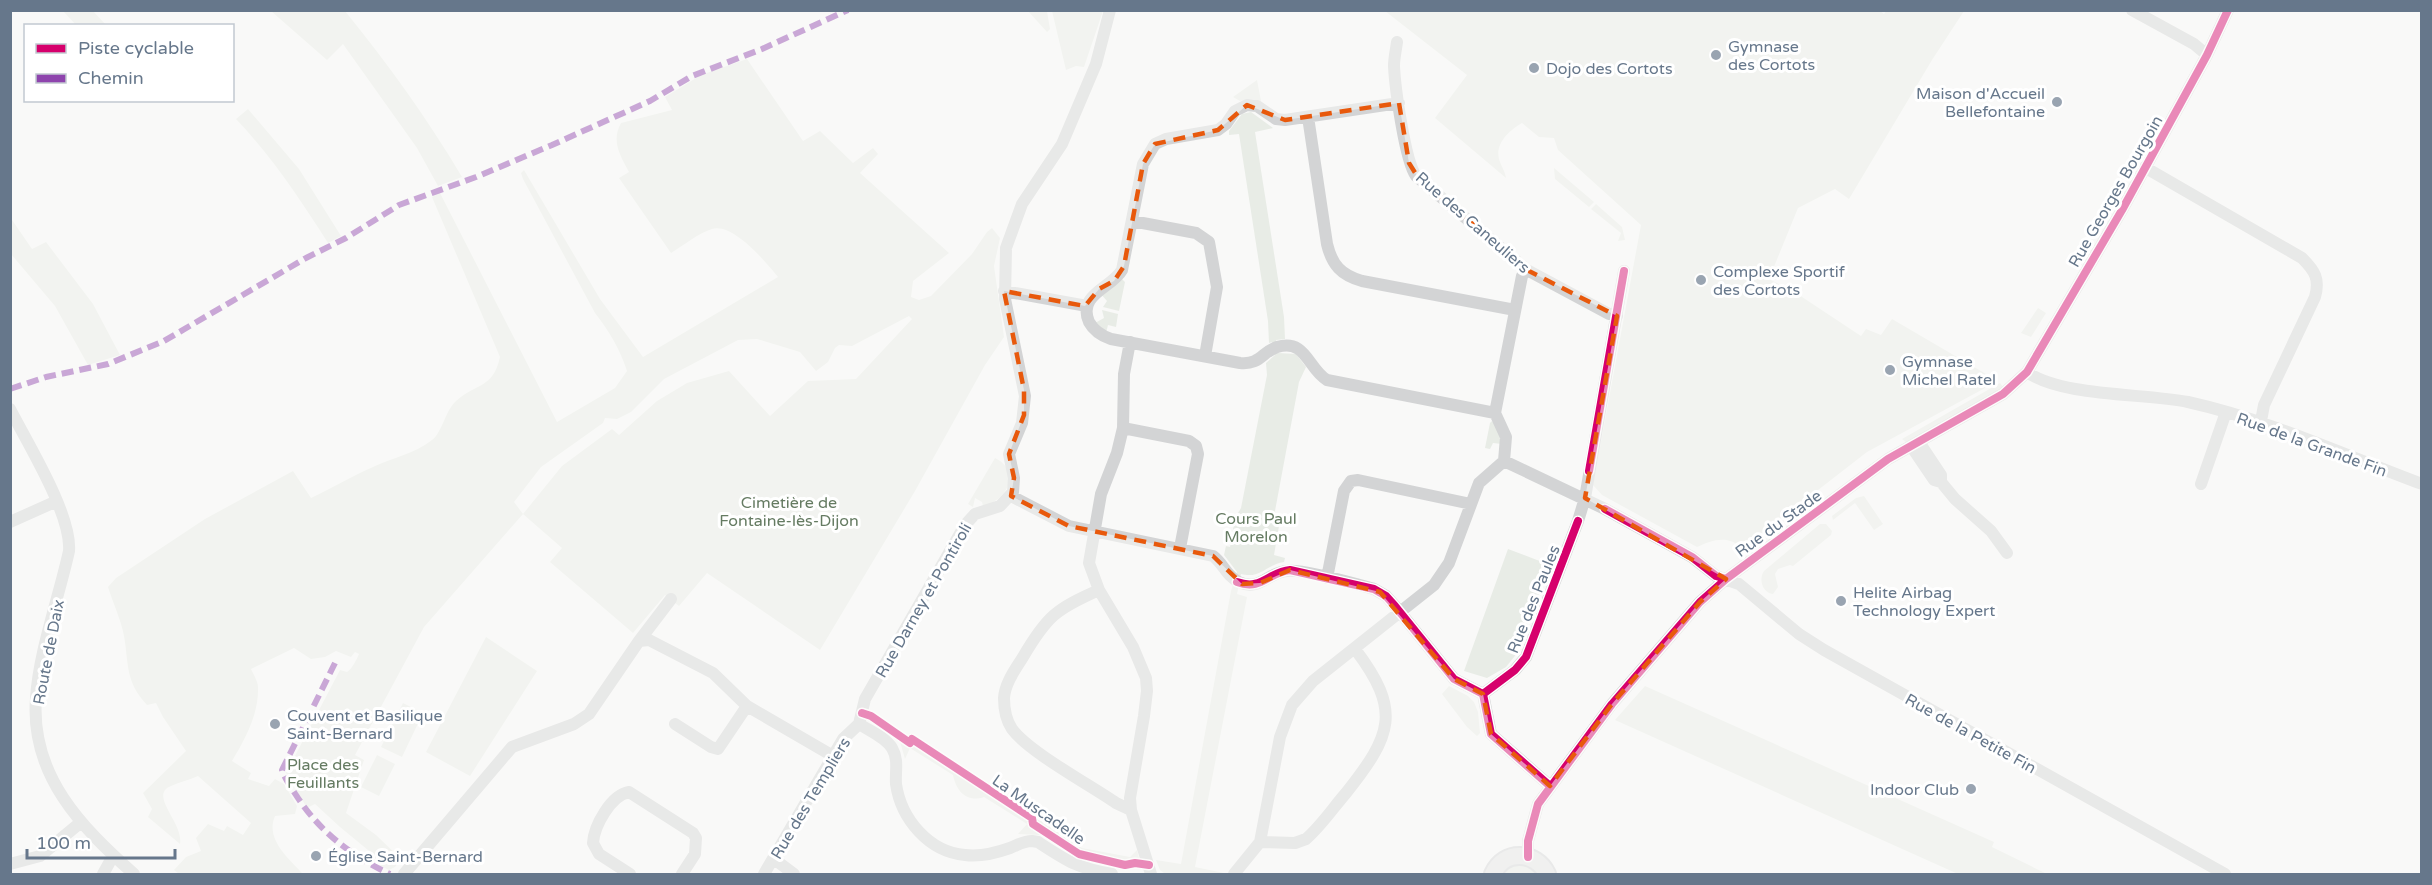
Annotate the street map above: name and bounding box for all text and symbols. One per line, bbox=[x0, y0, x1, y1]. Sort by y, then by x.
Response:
legend bbox=[24, 24, 234, 102]
text: Piste cyclable bbox=[78, 37, 194, 59]
place label: Gymnase des Cortots bbox=[1728, 37, 1815, 75]
marker: Gymnase des Cortots bbox=[1709, 48, 1723, 62]
place label: Dojo des Cortots bbox=[1546, 59, 1673, 79]
marker: Dojo des Cortots bbox=[1527, 61, 1541, 75]
text: Chemin bbox=[78, 67, 144, 89]
place label: Maison d'Accueil Bellefontaine bbox=[1916, 84, 2045, 122]
marker: Maison d'Accueil Bellefontaine bbox=[2050, 95, 2064, 109]
street label: Rue Georges Bourgoin bbox=[2064, 112, 2168, 271]
street label: Rue des Caneuliers bbox=[1411, 168, 1534, 278]
place label: Complexe Sportif des Cortots bbox=[1713, 262, 1846, 300]
marker: Complexe Sportif des Cortots bbox=[1694, 273, 1708, 287]
place label: Gymnase Michel Ratel bbox=[1902, 352, 1996, 390]
marker: Gymnase Michel Ratel bbox=[1883, 363, 1897, 377]
street label: Rue de la Grande Fin bbox=[2234, 408, 2389, 481]
street label: Rue du Stade bbox=[1731, 486, 1826, 562]
park label: Cimetière de Fontaine-lès-Dijon bbox=[719, 493, 859, 531]
park label: Cours Paul Morelon bbox=[1215, 509, 1297, 547]
street label: Rue Darney et Pontiroli bbox=[871, 519, 976, 682]
street label: Rue des Paules bbox=[1503, 542, 1565, 656]
place label: Helite Airbag Technology Expert bbox=[1853, 583, 1995, 621]
marker: Helite Airbag Technology Expert bbox=[1834, 594, 1848, 608]
street label: Route de Daix bbox=[29, 598, 69, 707]
street label: Rue de la Petite Fin bbox=[1901, 689, 2040, 778]
place label: Couvent et Basilique Saint-Bernard bbox=[287, 706, 443, 744]
marker: Couvent et Basilique Saint-Bernard bbox=[268, 717, 282, 731]
street label: Rue des Templiers bbox=[767, 734, 855, 863]
park label: Place des Feuillants bbox=[287, 755, 359, 793]
street label: La Muscadelle bbox=[988, 770, 1089, 849]
place label: Indoor Club bbox=[1870, 780, 1959, 800]
marker: Indoor Club bbox=[1964, 782, 1978, 796]
scale bar bbox=[27, 822, 176, 860]
text: 100 m bbox=[36, 832, 91, 854]
place label: Église Saint-Bernard bbox=[328, 847, 483, 867]
marker: Église Saint-Bernard bbox=[309, 849, 323, 863]

